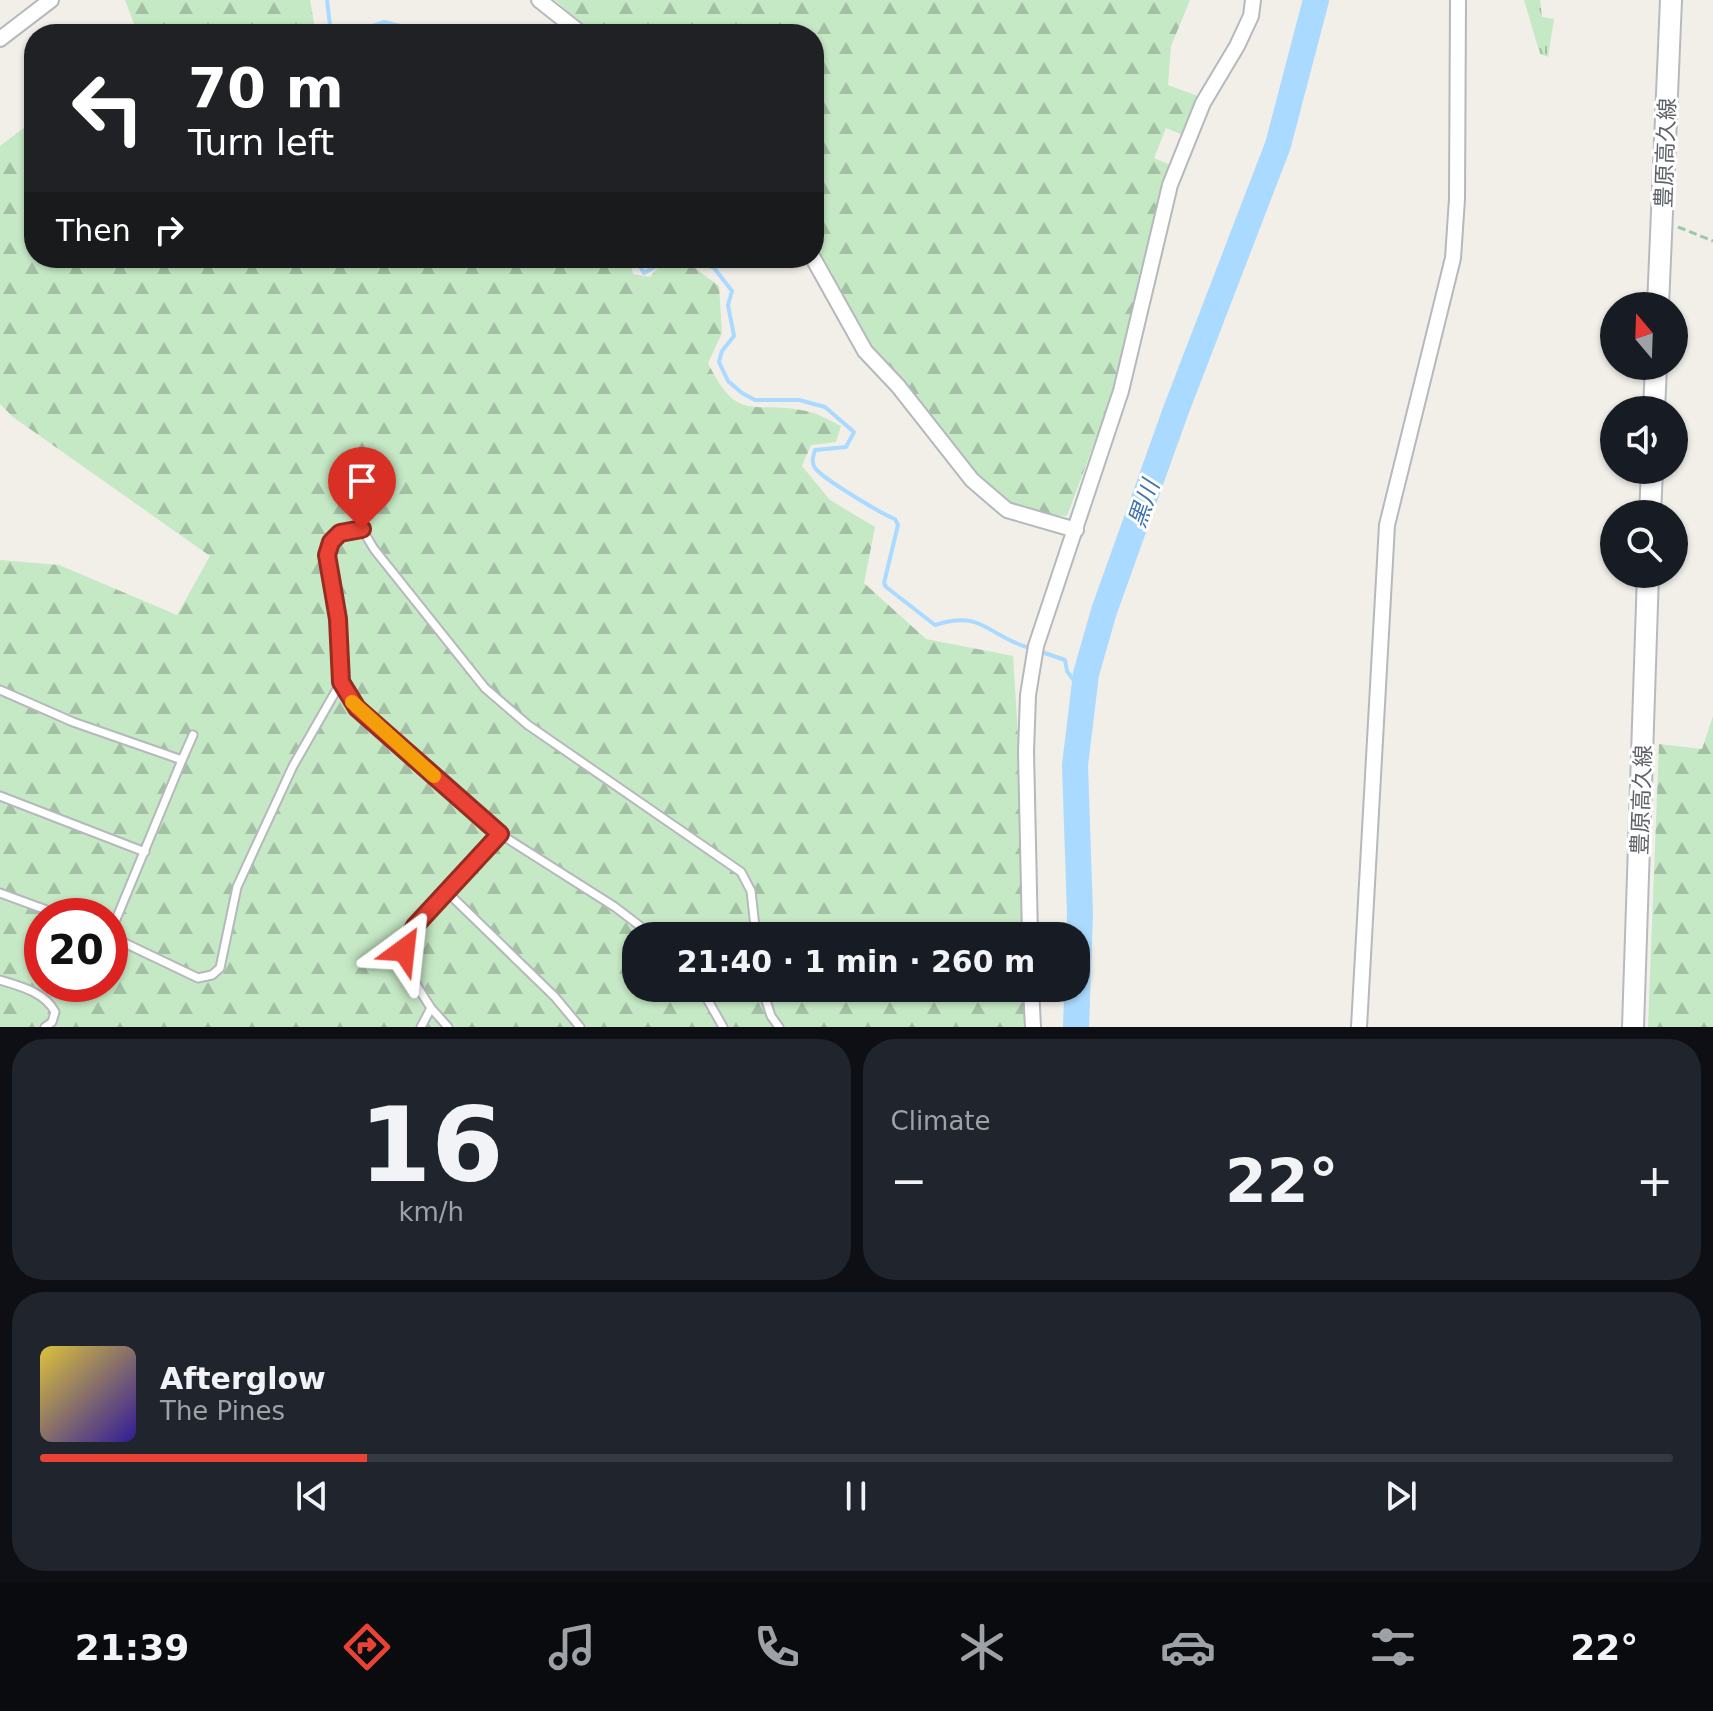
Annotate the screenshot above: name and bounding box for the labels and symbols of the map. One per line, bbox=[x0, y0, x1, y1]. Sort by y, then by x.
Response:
street label: 豊原高久線 bbox=[1651, 98, 1680, 208]
north arrow bbox=[1600, 292, 1688, 380]
pin bbox=[328, 447, 396, 529]
water label: 黒川 bbox=[1123, 474, 1166, 531]
street label: 豊原高久線 bbox=[1627, 745, 1656, 855]
speed limit sign: 20 bbox=[24, 898, 128, 1002]
position arrow bbox=[362, 908, 446, 992]

